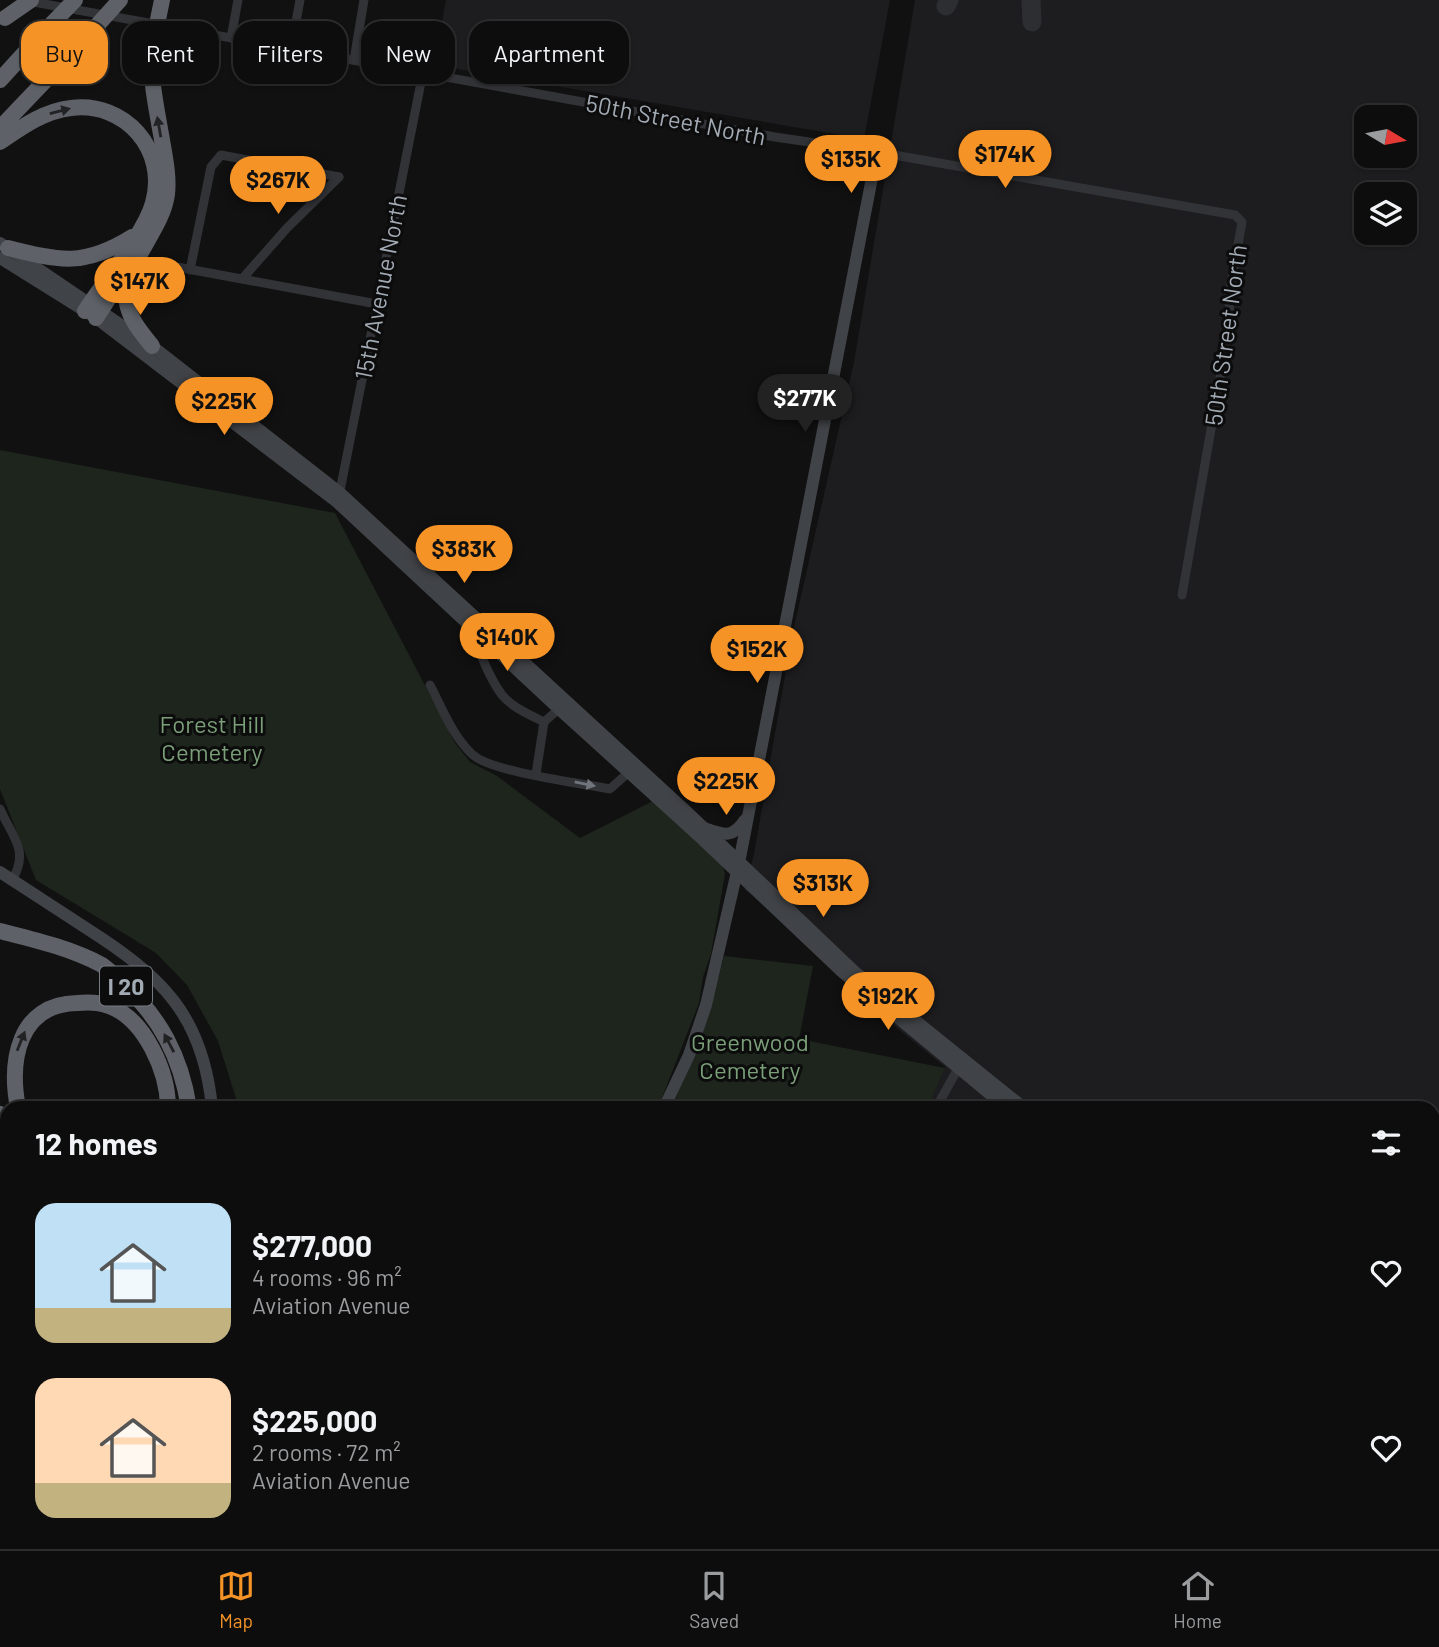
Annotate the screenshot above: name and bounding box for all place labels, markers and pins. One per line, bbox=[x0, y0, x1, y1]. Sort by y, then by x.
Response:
pin: $174K bbox=[956, 130, 1054, 190]
pin: $135K bbox=[802, 136, 900, 195]
pin: $267K bbox=[229, 156, 327, 216]
pin: $147K bbox=[91, 258, 189, 317]
pin: $277K bbox=[756, 374, 854, 434]
pin: $225K bbox=[175, 378, 273, 437]
pin: $383K bbox=[415, 526, 513, 585]
pin: $140K bbox=[458, 614, 556, 673]
pin: $152K bbox=[708, 626, 806, 685]
pin: $225K bbox=[677, 758, 775, 817]
pin: $313K bbox=[774, 860, 872, 919]
pin: $192K bbox=[839, 972, 937, 1032]

